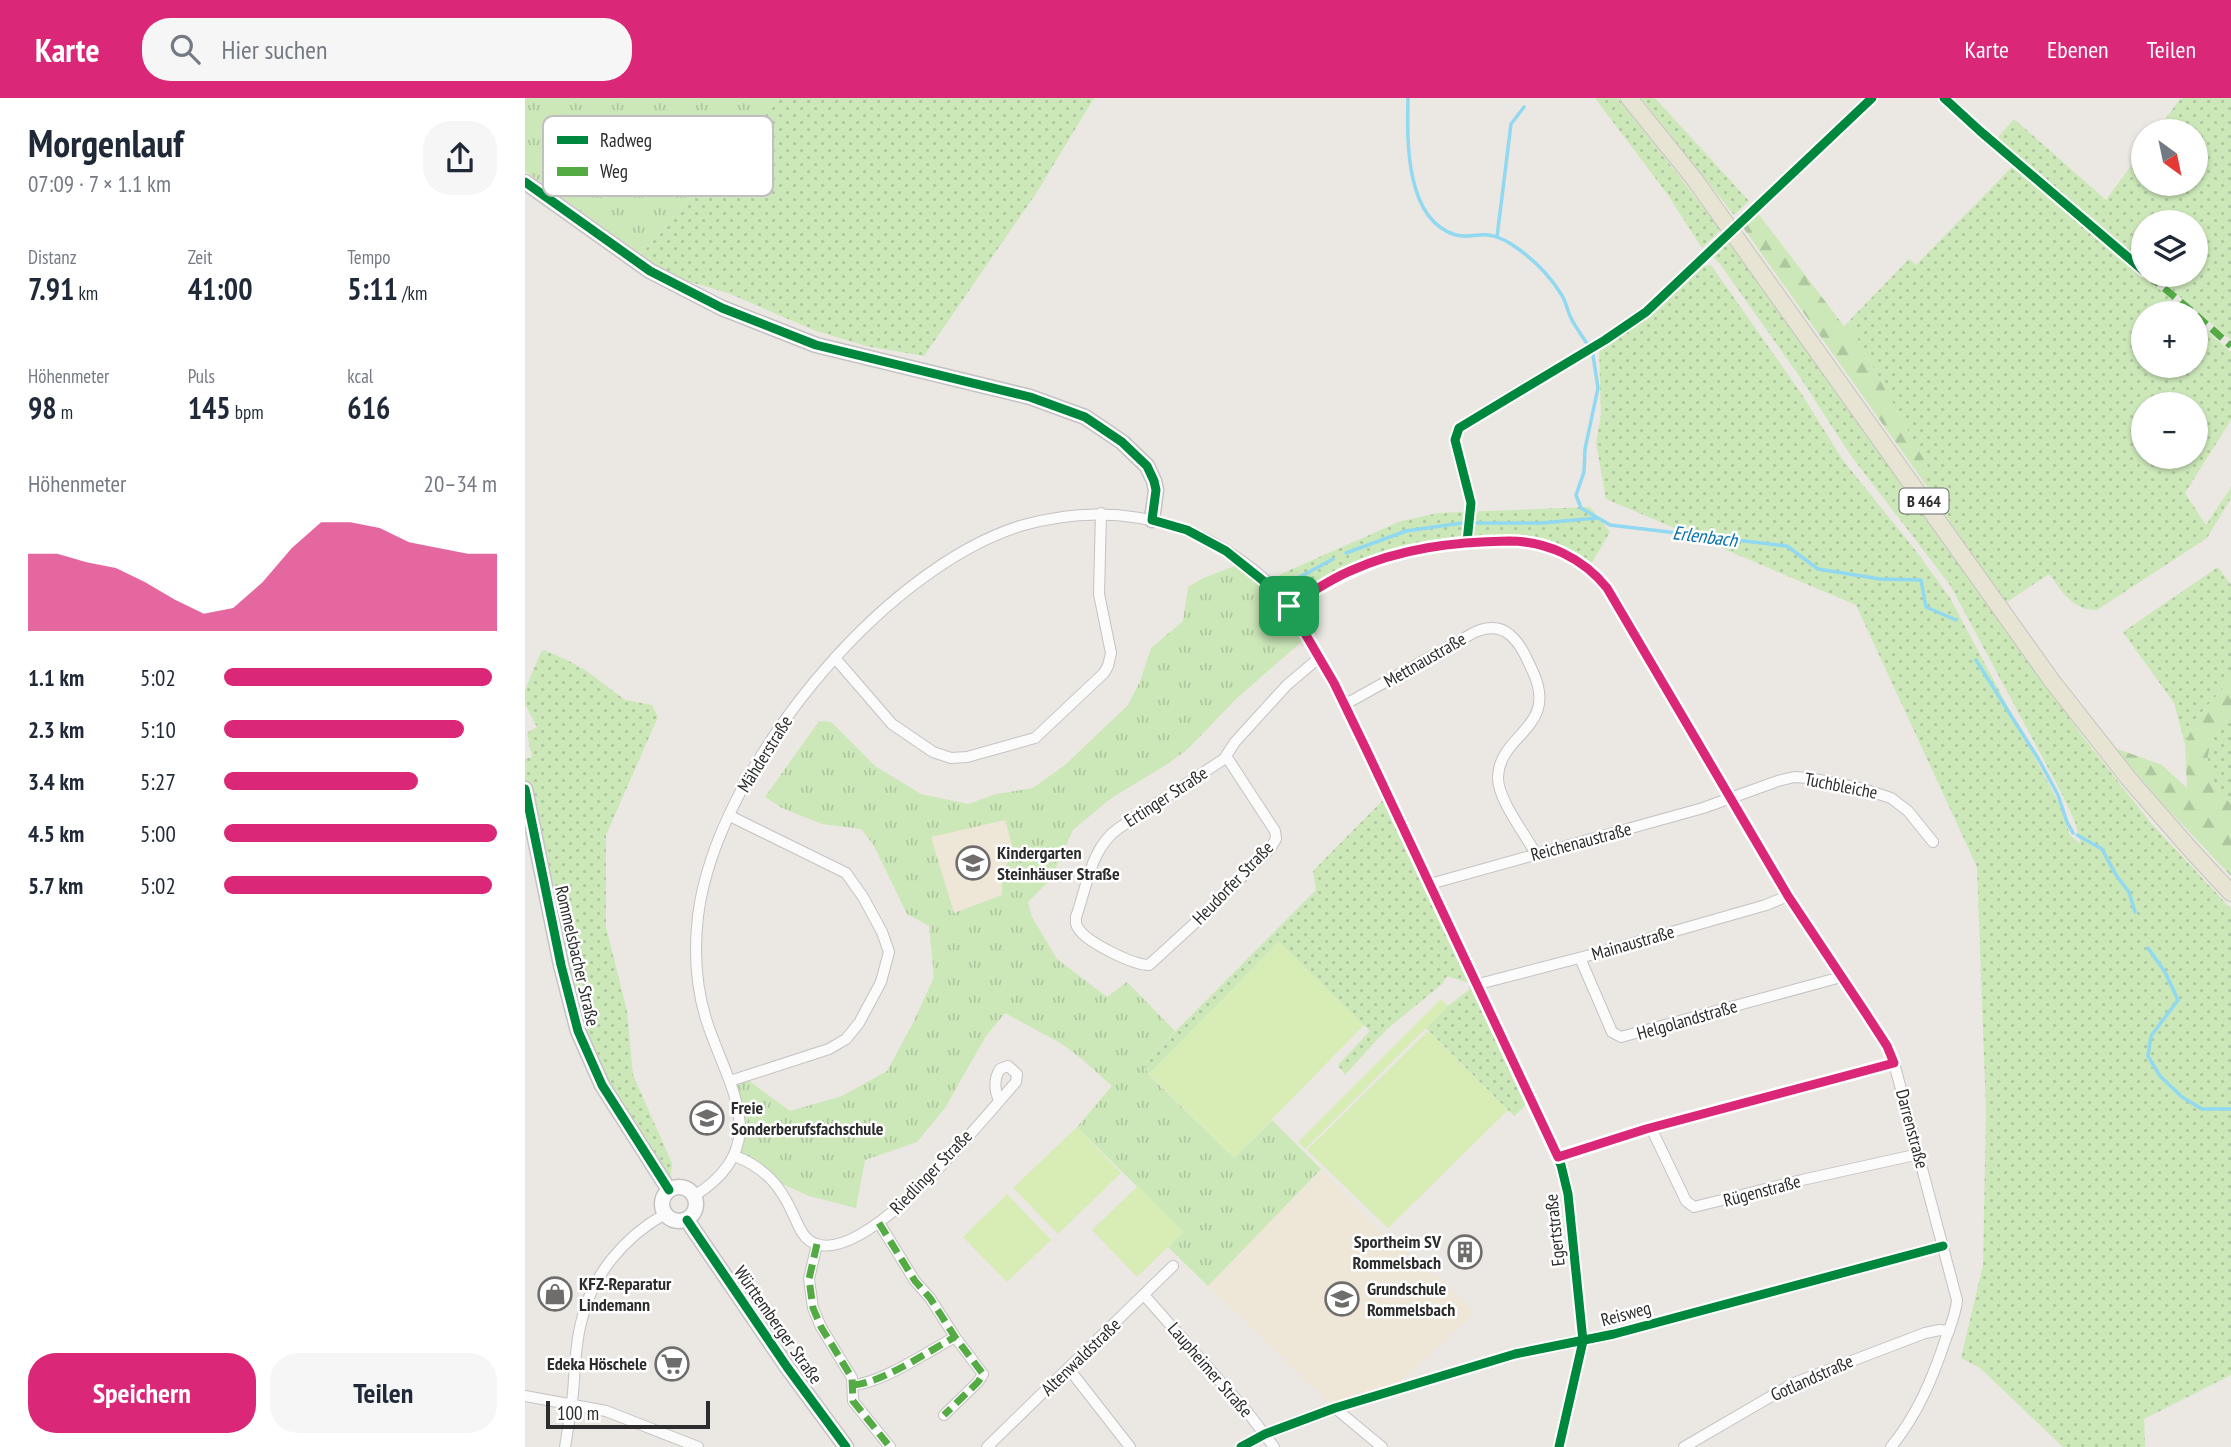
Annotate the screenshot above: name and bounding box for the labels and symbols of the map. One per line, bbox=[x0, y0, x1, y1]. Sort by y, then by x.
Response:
legend bbox=[543, 116, 773, 196]
north arrow bbox=[2131, 119, 2209, 196]
text: Radweg bbox=[600, 128, 652, 152]
text: Weg bbox=[600, 159, 628, 183]
road number: B 464 bbox=[1899, 488, 1949, 514]
water label: Erlenbach bbox=[1671, 520, 1740, 552]
pin bbox=[1259, 576, 1319, 636]
street label: Mettnaustraße bbox=[1380, 627, 1470, 692]
street label: Mähderstraße bbox=[732, 711, 797, 796]
street label: Ertinger Straße bbox=[1120, 761, 1212, 832]
street label: Tuchbleiche bbox=[1803, 767, 1879, 804]
street label: Reichenaustraße bbox=[1528, 817, 1634, 866]
street label: Heudorfer Straße bbox=[1187, 836, 1278, 929]
place label: Kindergarten Steinhäuser Straße bbox=[997, 841, 1120, 885]
school or university icon: Kindergarten Steinhäuser Straße bbox=[954, 844, 992, 882]
street label: Rommelsbacher Straße bbox=[550, 883, 605, 1028]
street label: Mainaustraße bbox=[1589, 920, 1677, 965]
street label: Helgolandstraße bbox=[1634, 994, 1740, 1045]
street label: Darrenstraße bbox=[1891, 1087, 1934, 1171]
place label: Freie Sonderberufsfachschule bbox=[731, 1096, 884, 1140]
school or university icon: Freie Sonderberufsfachschule bbox=[688, 1099, 726, 1137]
street label: Riedlinger Straße bbox=[885, 1125, 977, 1219]
street label: Rügenstraße bbox=[1721, 1169, 1803, 1212]
street label: Egertstraße bbox=[1539, 1193, 1570, 1267]
place label: Sportheim SV Rommelsbach bbox=[1353, 1230, 1442, 1274]
building icon: Sportheim SV Rommelsbach bbox=[1446, 1233, 1484, 1271]
street label: Württemberger Straße bbox=[729, 1261, 828, 1388]
place label: KFZ-Reparatur Lindemann bbox=[579, 1272, 672, 1316]
shop icon: KFZ-Reparatur Lindemann bbox=[536, 1275, 574, 1313]
place label: Grundschule Rommelsbach bbox=[1367, 1277, 1455, 1321]
school or university icon: Grundschule Rommelsbach bbox=[1323, 1280, 1361, 1318]
street label: Reisweg bbox=[1598, 1296, 1653, 1331]
street label: Altenwaldstraße bbox=[1036, 1313, 1125, 1400]
street label: Laupheimer Straße bbox=[1163, 1318, 1258, 1422]
supermarket icon: Edeka Höschele bbox=[653, 1345, 691, 1383]
street label: Gotlandstraße bbox=[1767, 1349, 1857, 1406]
place label: Edeka Höschele bbox=[547, 1352, 647, 1375]
scale bar bbox=[546, 1398, 711, 1430]

